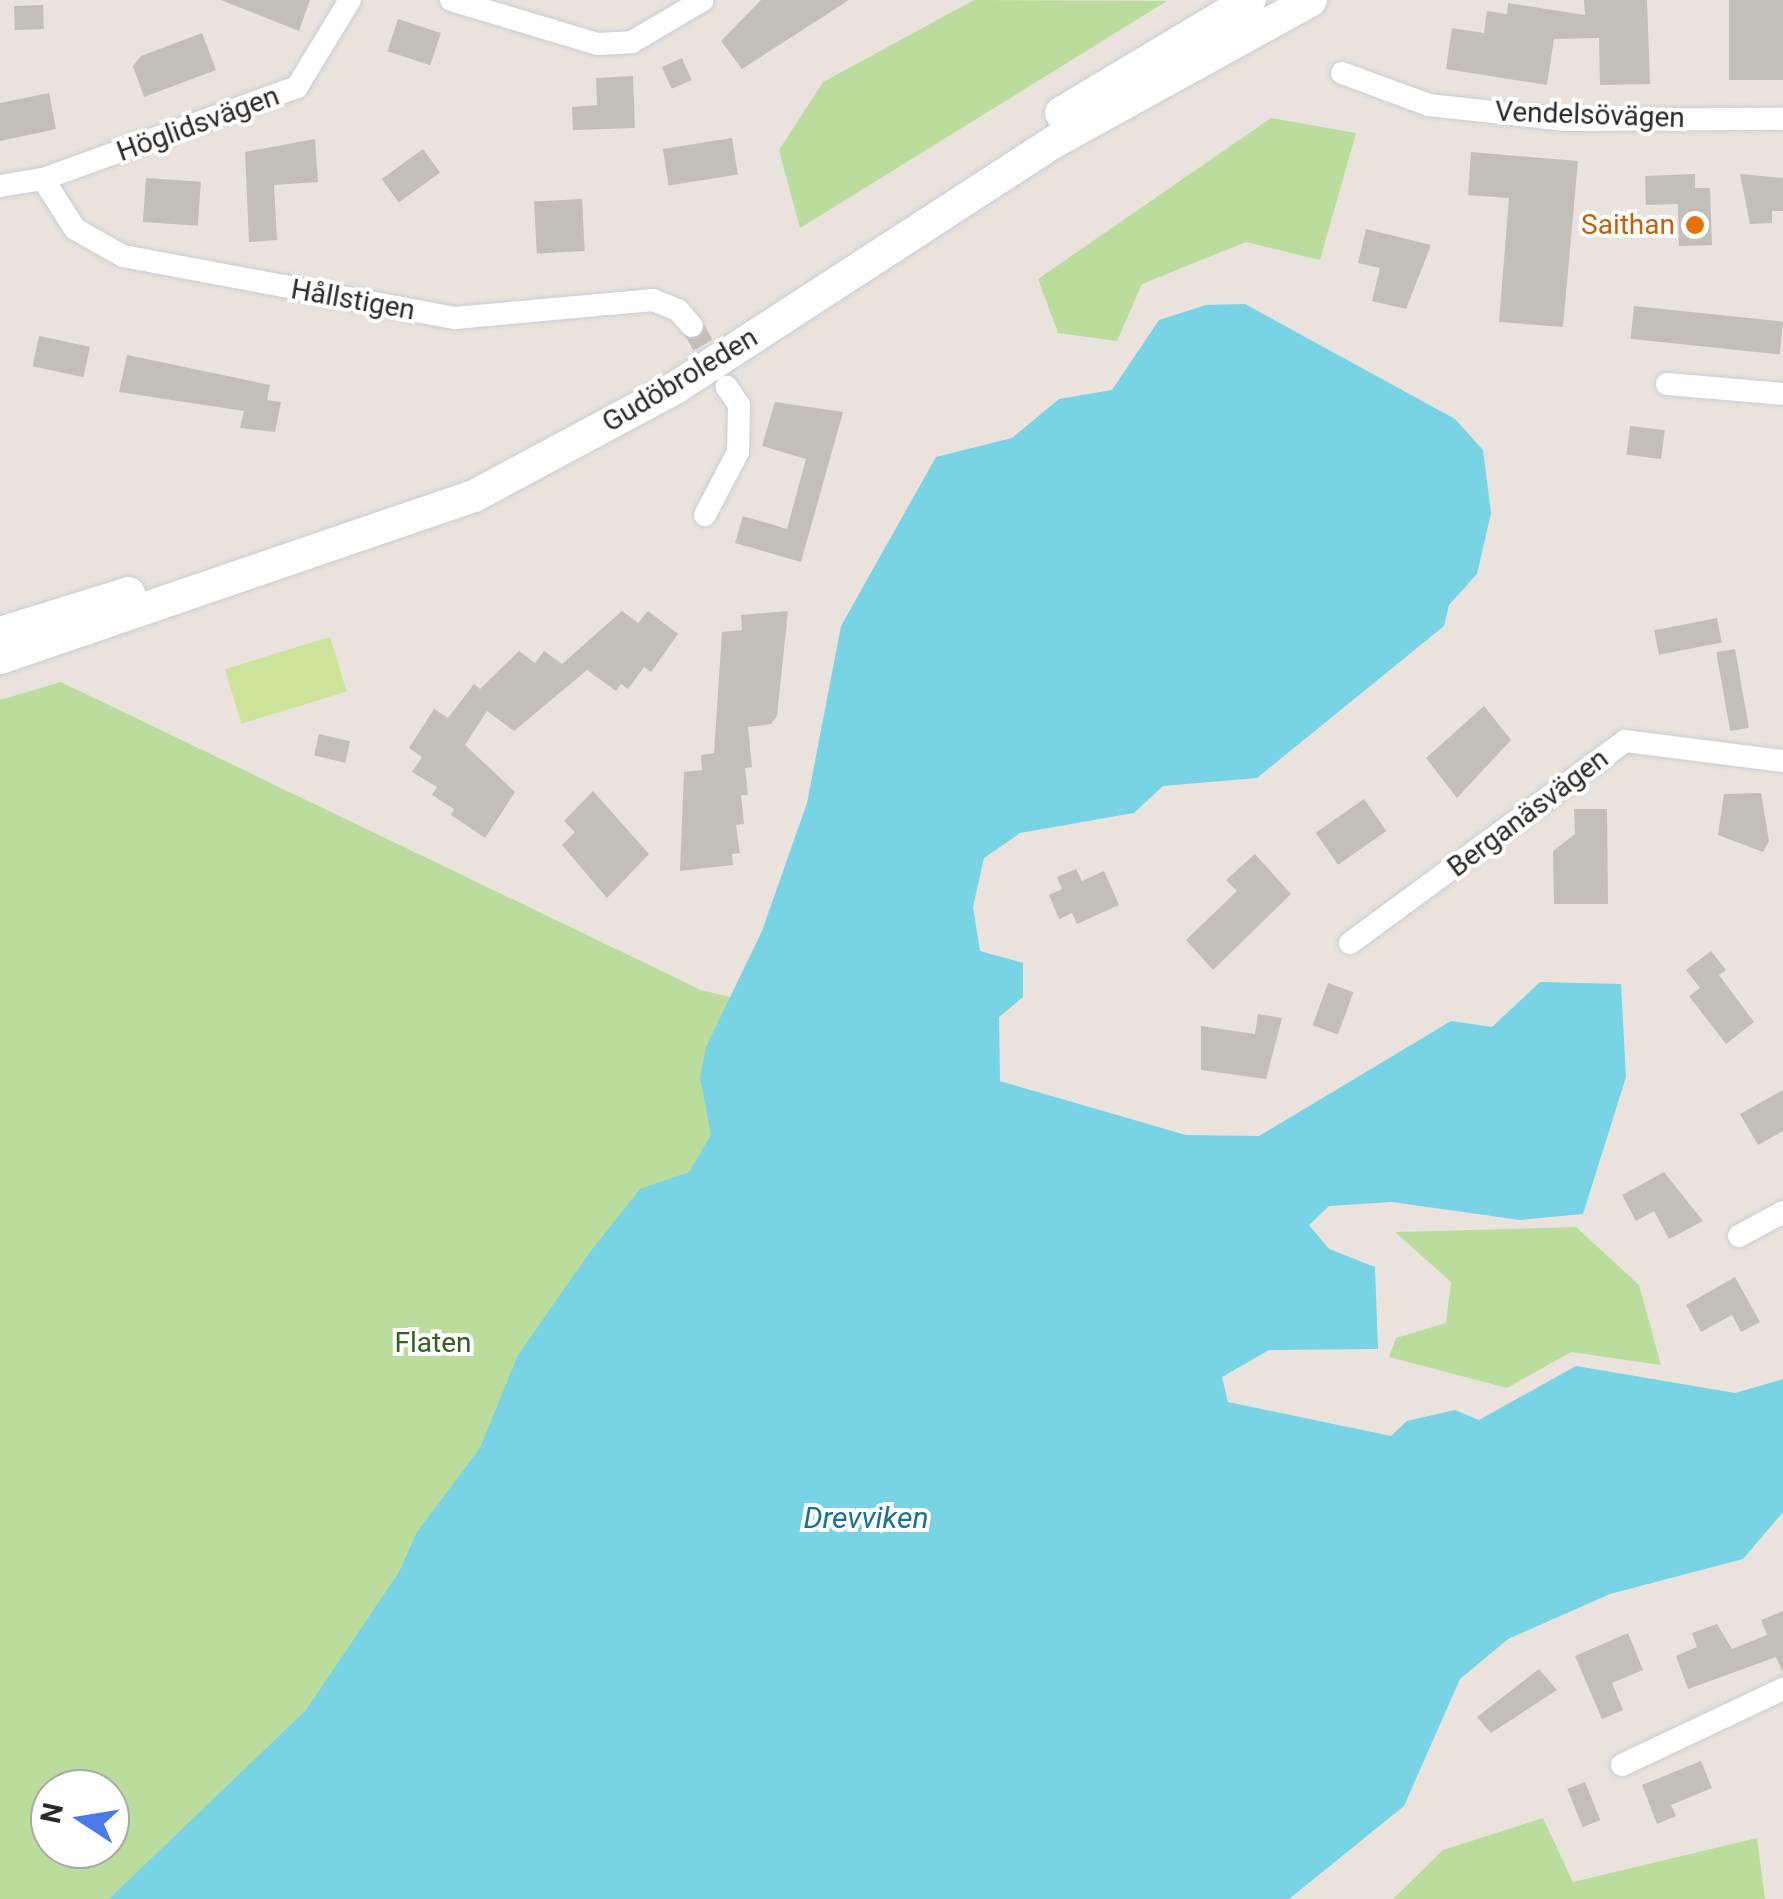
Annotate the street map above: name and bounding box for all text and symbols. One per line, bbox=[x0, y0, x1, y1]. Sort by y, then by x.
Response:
street label: Höglidsvägen bbox=[112, 79, 284, 169]
street label: Vendelsövägen bbox=[1495, 95, 1685, 135]
place label: Saithan bbox=[1581, 208, 1675, 242]
marker: Saithan bbox=[1684, 214, 1706, 236]
street label: Hållstigen bbox=[288, 273, 418, 327]
street label: Gudöbroleden bbox=[596, 321, 764, 439]
street label: Berganäsvägen bbox=[1441, 742, 1615, 884]
park label: Flaten bbox=[395, 1326, 471, 1360]
water label: Drevviken bbox=[803, 1500, 929, 1536]
north arrow bbox=[30, 1769, 130, 1869]
text: N bbox=[34, 1800, 70, 1826]

